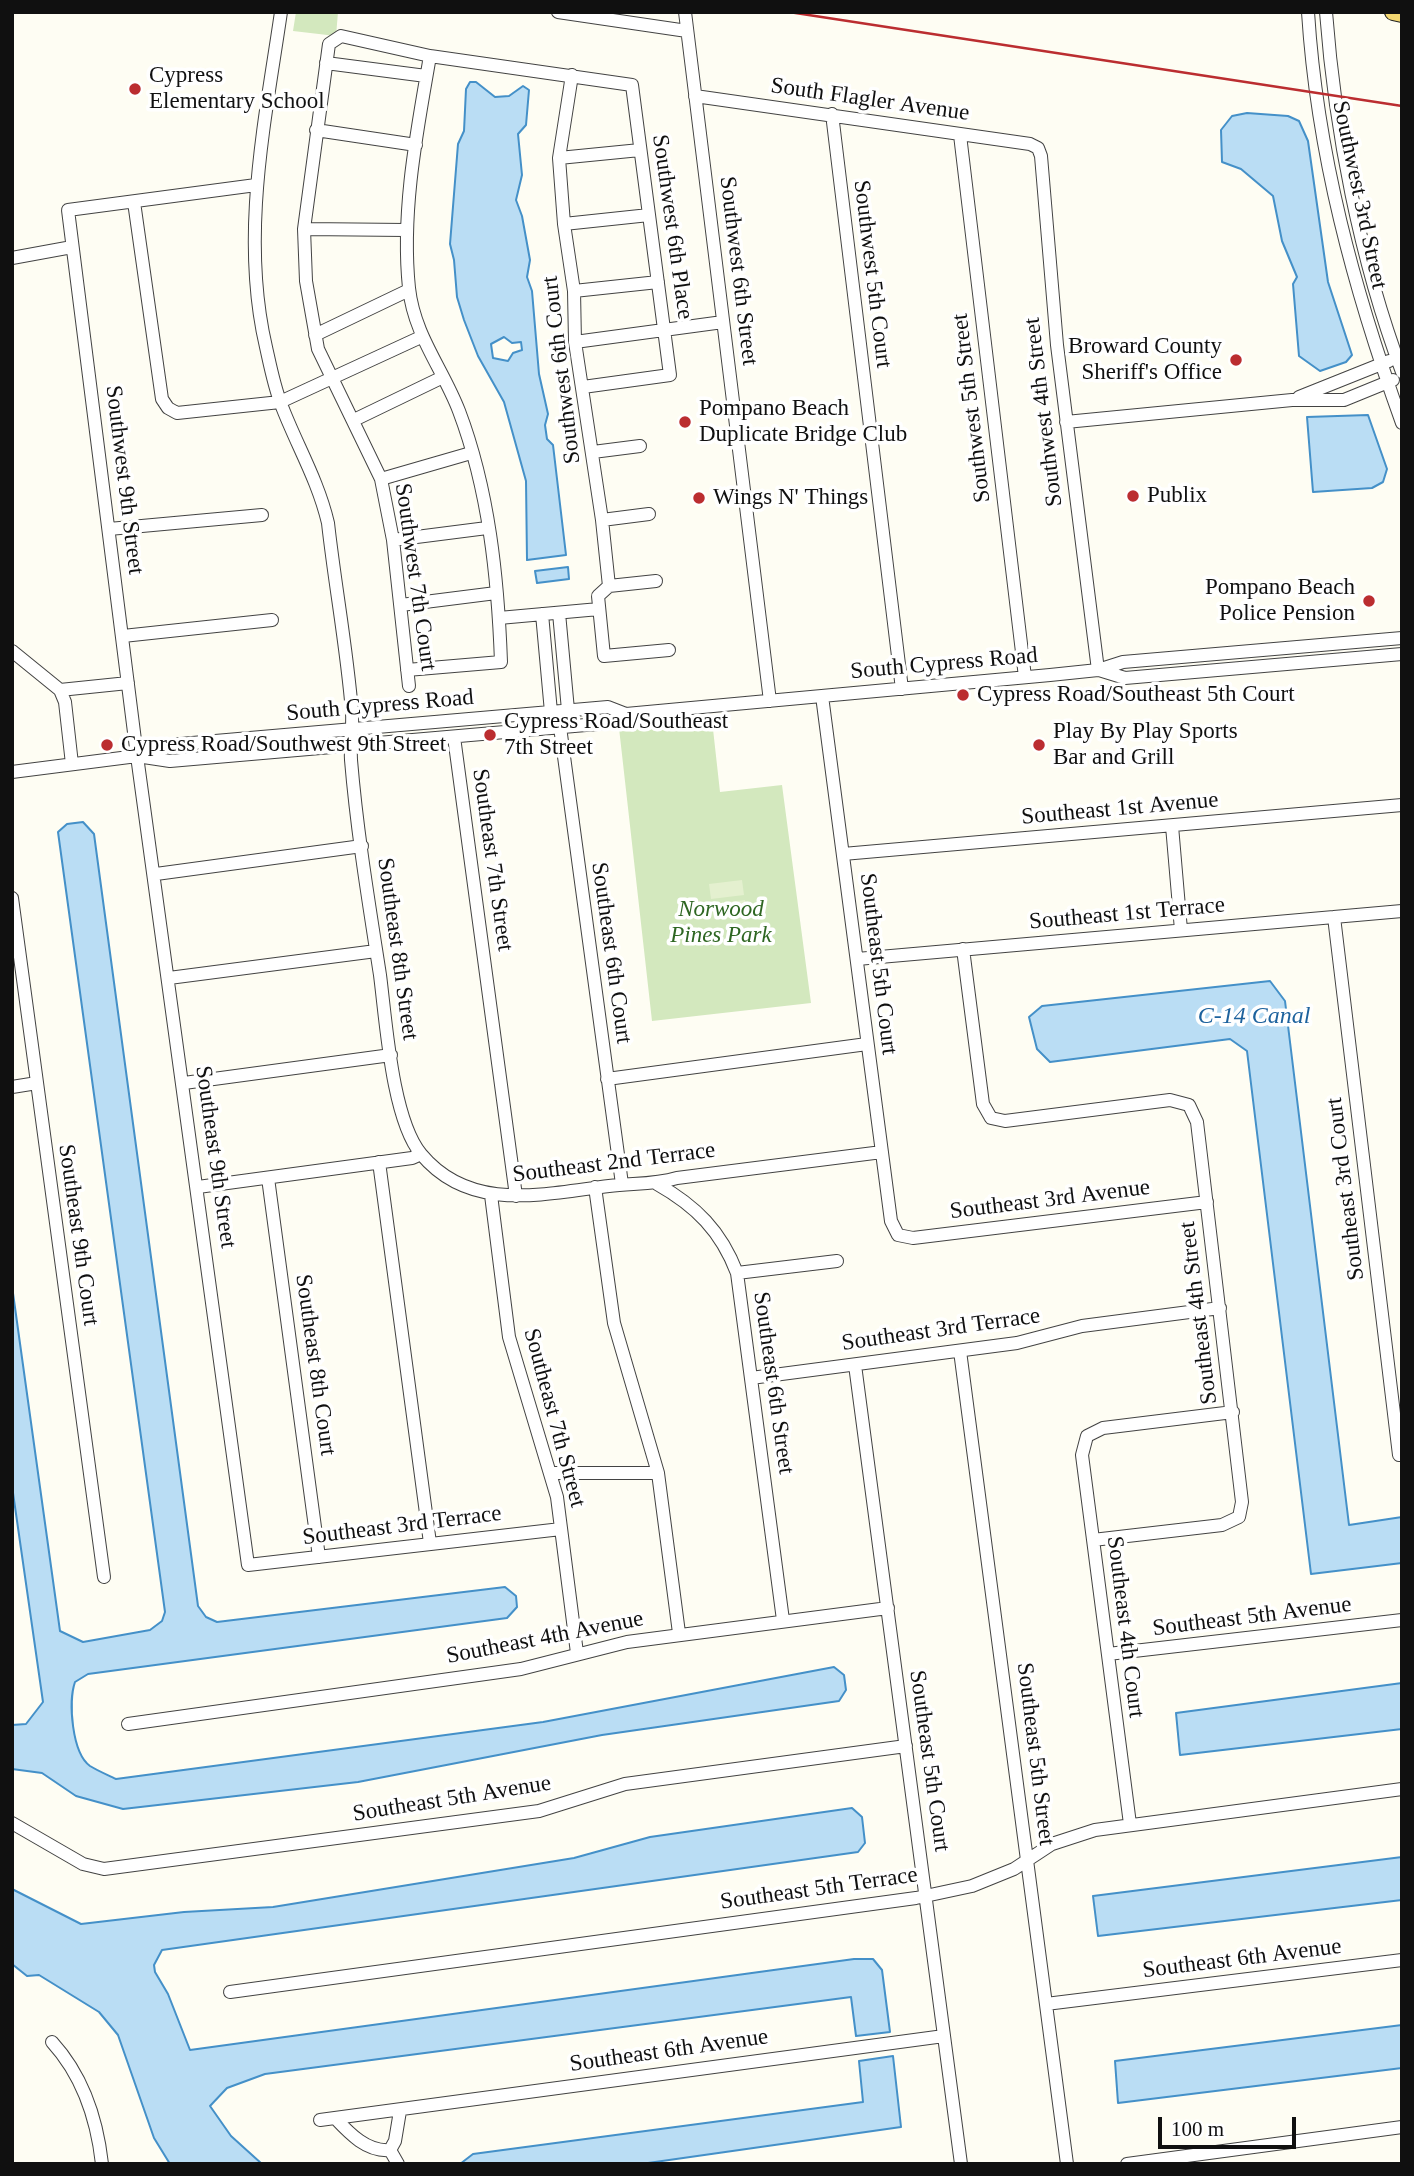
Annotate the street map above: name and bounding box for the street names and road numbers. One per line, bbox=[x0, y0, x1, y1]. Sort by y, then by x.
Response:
street label: South Flagler Avenue bbox=[769, 72, 971, 128]
street label: Southwest 3rd Street bbox=[1326, 98, 1392, 292]
street label: Southwest 6th Place bbox=[645, 133, 699, 321]
street label: Southwest 6th Street bbox=[713, 175, 763, 367]
street label: Southwest 5th Court bbox=[847, 178, 897, 370]
street label: Southwest 6th Court bbox=[537, 274, 587, 466]
street label: Southwest 5th Street bbox=[947, 312, 997, 504]
street label: Southwest 4th Street bbox=[1019, 316, 1069, 508]
street label: Southwest 9th Street bbox=[99, 384, 149, 576]
street label: Southwest 7th Court bbox=[388, 481, 442, 673]
street label: South Cypress Road bbox=[849, 642, 1039, 686]
street label: South Cypress Road bbox=[285, 684, 475, 728]
street label: Southeast 7th Street bbox=[466, 767, 518, 953]
street label: Southeast 1st Avenue bbox=[1020, 787, 1220, 831]
street label: Southeast 8th Street bbox=[371, 856, 423, 1042]
street label: Southeast 6th Court bbox=[585, 861, 637, 1045]
street label: Southeast 5th Court bbox=[853, 872, 903, 1056]
street label: Southeast 1st Terrace bbox=[1028, 892, 1226, 936]
street label: Southeast 9th Street bbox=[189, 1064, 241, 1250]
street label: Southeast 3rd Court bbox=[1321, 1096, 1371, 1282]
street label: Southeast 2nd Terrace bbox=[511, 1137, 717, 1189]
street label: Southeast 9th Court bbox=[52, 1143, 104, 1327]
street label: Southeast 3rd Avenue bbox=[948, 1174, 1152, 1226]
street label: Southeast 4th Street bbox=[1174, 1220, 1224, 1406]
street label: Southeast 8th Court bbox=[289, 1273, 341, 1457]
street label: Southeast 6th Street bbox=[747, 1290, 799, 1476]
street label: Southeast 3rd Terrace bbox=[840, 1302, 1042, 1358]
street label: Southeast 7th Street bbox=[517, 1326, 591, 1510]
street label: Southeast 3rd Terrace bbox=[301, 1500, 503, 1552]
street label: Southeast 4th Court bbox=[1100, 1535, 1150, 1719]
street label: Southeast 5th Avenue bbox=[1151, 1591, 1353, 1643]
street label: Southeast 4th Avenue bbox=[444, 1605, 646, 1671]
street label: Southeast 5th Street bbox=[1010, 1661, 1060, 1847]
street label: Southeast 5th Court bbox=[903, 1669, 955, 1853]
street label: Southeast 5th Avenue bbox=[351, 1770, 553, 1828]
street label: Southeast 5th Terrace bbox=[719, 1861, 919, 1917]
street label: Southeast 6th Avenue bbox=[1141, 1933, 1343, 1985]
street label: Southeast 6th Avenue bbox=[568, 2023, 770, 2079]

